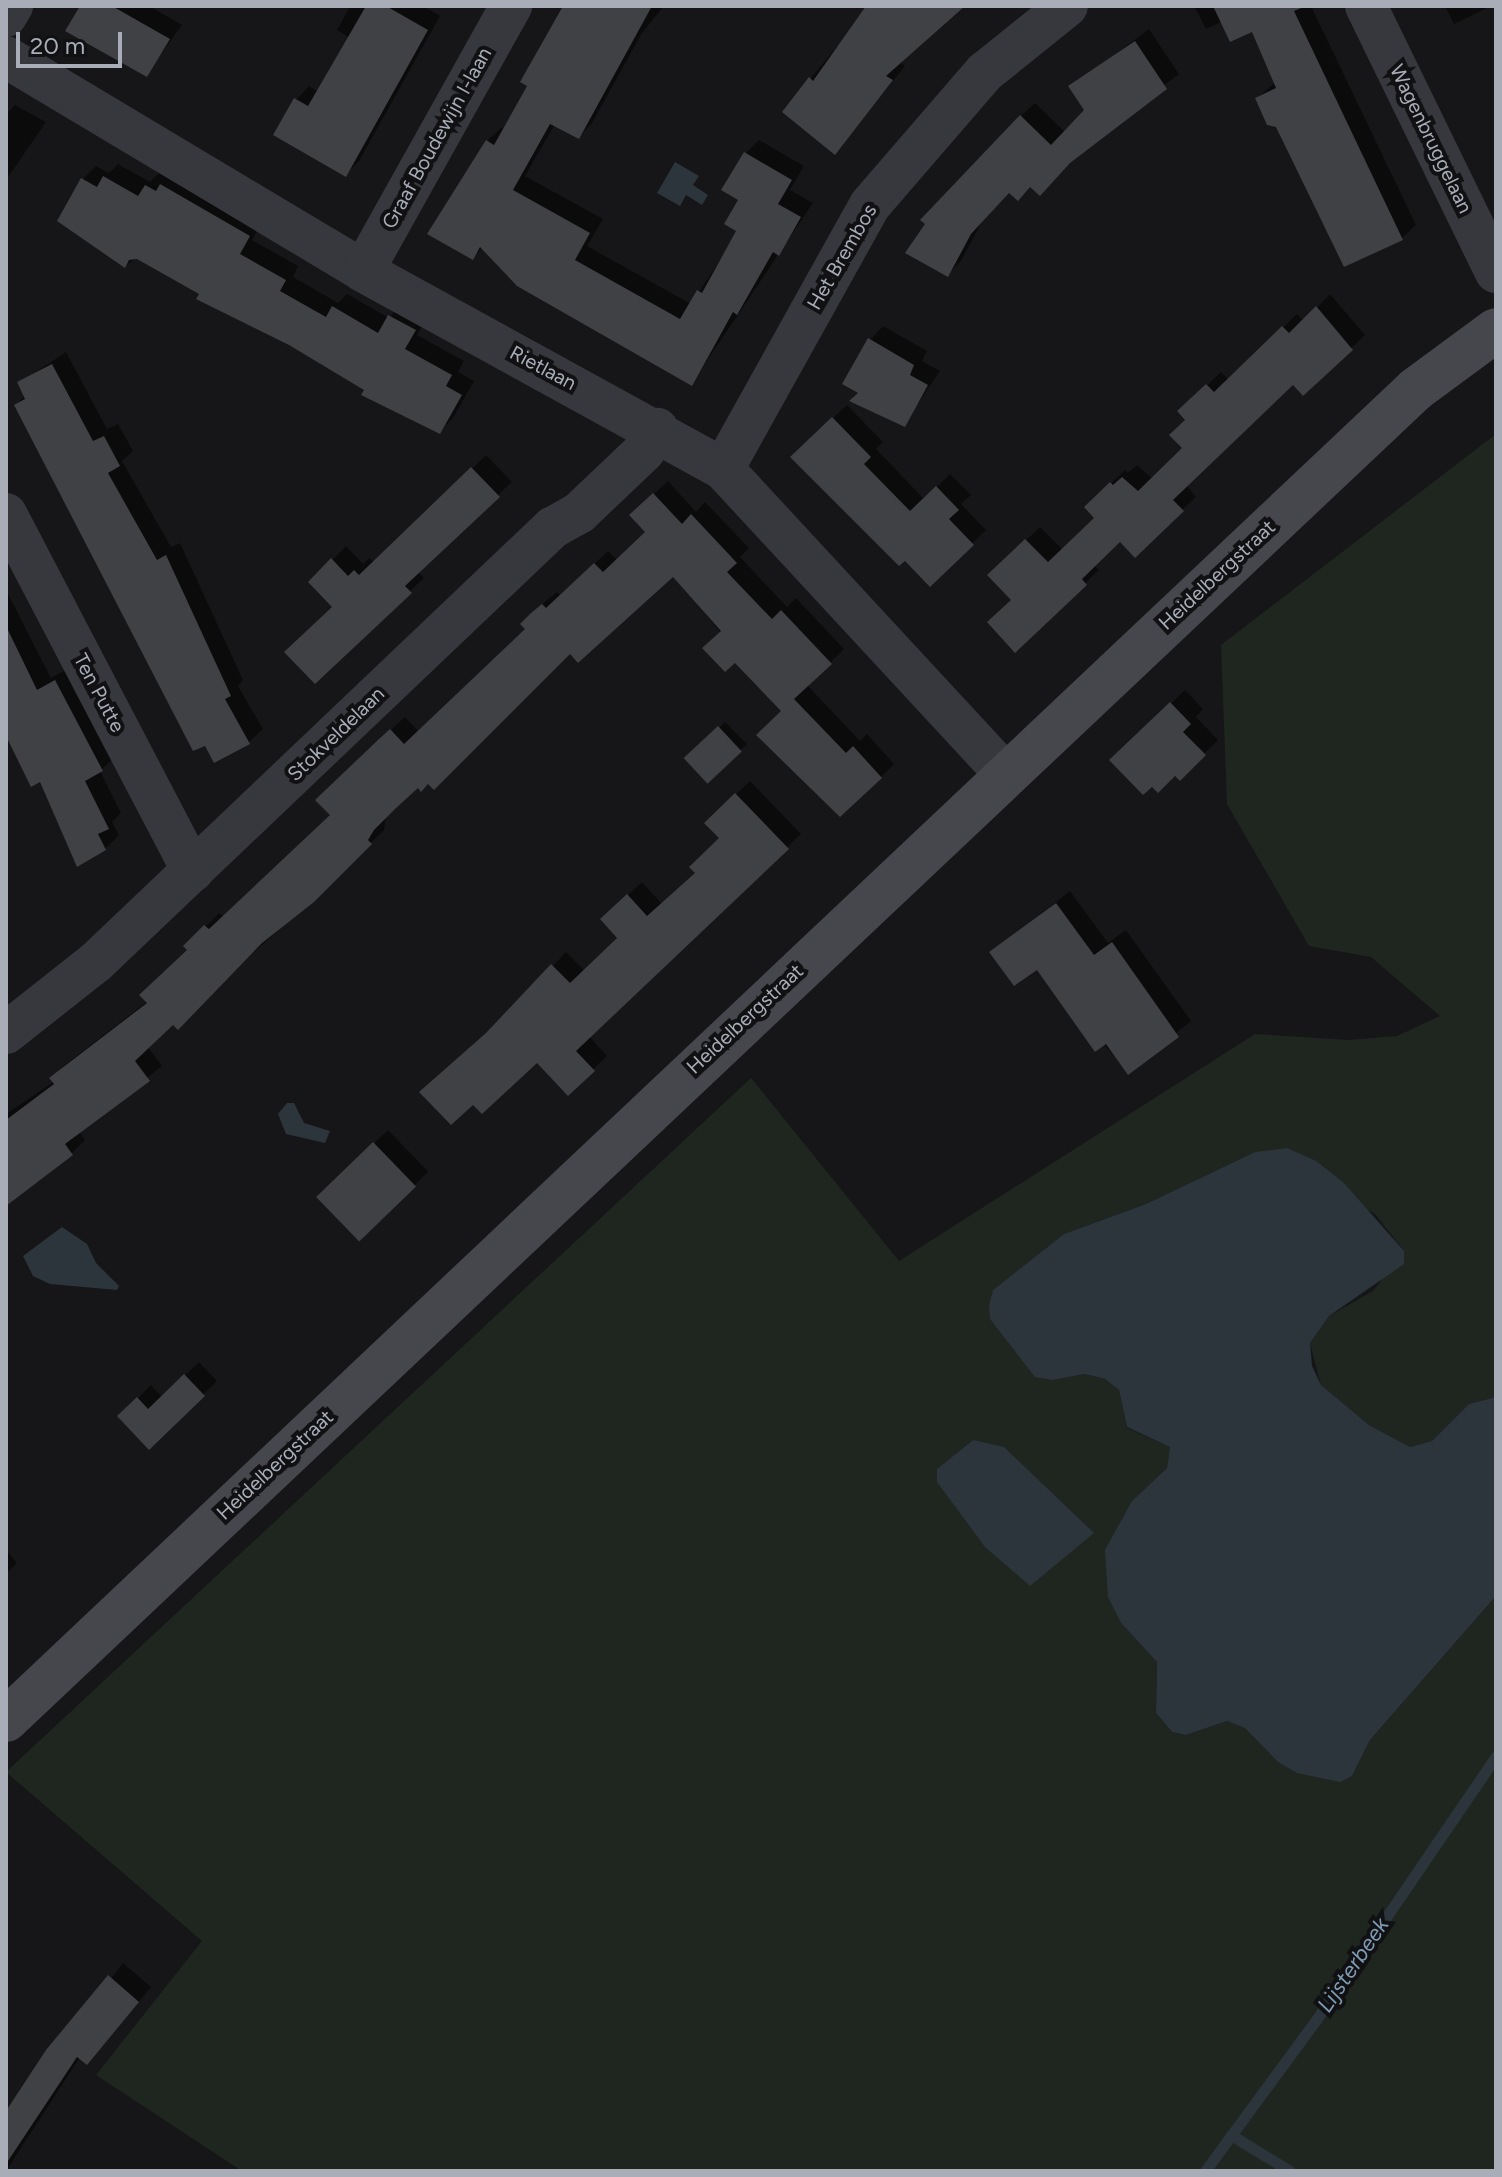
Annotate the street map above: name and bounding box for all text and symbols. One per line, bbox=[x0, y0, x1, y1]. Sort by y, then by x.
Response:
scale bar bbox=[20, 16, 126, 66]
text: 20 m bbox=[30, 31, 85, 60]
street label: Graaf Boudewijn I-laan bbox=[377, 43, 497, 233]
street label: Wagenbruggelaan bbox=[1385, 61, 1477, 217]
street label: Het Brembos bbox=[802, 200, 882, 314]
street label: Rietlaan bbox=[506, 341, 580, 395]
street label: Heidelbergstraat bbox=[1154, 515, 1280, 635]
street label: Ten Putte bbox=[68, 650, 130, 736]
street label: Stokveldelaan bbox=[283, 682, 389, 786]
street label: Heidelbergstraat bbox=[682, 959, 808, 1079]
street label: Heidelbergstraat bbox=[212, 1405, 338, 1525]
water label: Lijsterbeek bbox=[1312, 1913, 1394, 2017]

